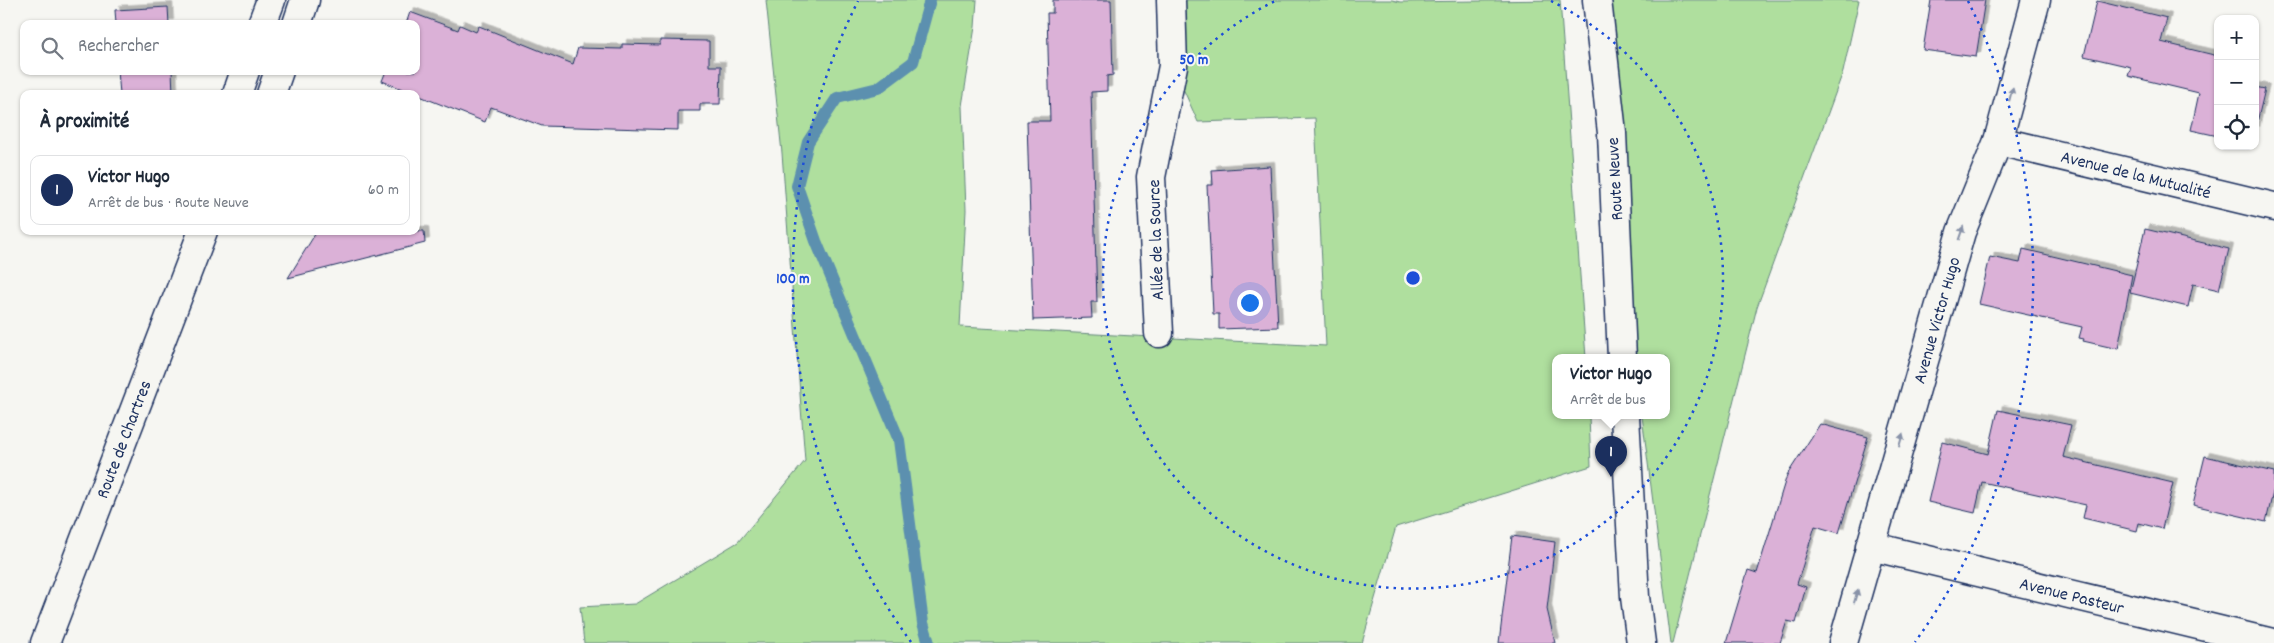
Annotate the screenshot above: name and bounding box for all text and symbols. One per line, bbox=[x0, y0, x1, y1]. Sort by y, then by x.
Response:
map controls bbox=[2214, 15, 2259, 150]
button: + bbox=[2214, 15, 2259, 60]
search box bbox=[20, 20, 420, 75]
icon: search bbox=[38, 34, 66, 62]
text: Rechercher bbox=[78, 34, 159, 61]
text: 50 m bbox=[1180, 50, 1208, 72]
button: − bbox=[2214, 60, 2259, 105]
one-way arrow bbox=[2007, 86, 2015, 101]
button: locate bbox=[2214, 105, 2259, 150]
text: À proximité bbox=[40, 108, 129, 138]
street label: Route Neuve bbox=[1602, 137, 1631, 221]
street label: Avenue de la Mutualité bbox=[2058, 146, 2213, 207]
text: Victor Hugo bbox=[88, 165, 170, 192]
text: 1 bbox=[55, 179, 59, 202]
text: 60 m bbox=[368, 179, 399, 202]
street label: Allée de la Source bbox=[1143, 179, 1172, 301]
text: Arrêt de bus · Route Neuve bbox=[88, 192, 249, 215]
one-way arrow bbox=[1958, 226, 1965, 241]
street label: Avenue Victor Hugo bbox=[1908, 254, 1968, 387]
text: 100 m bbox=[776, 269, 810, 291]
centre of rings bbox=[1404, 269, 1422, 287]
your location bbox=[1237, 290, 1263, 316]
popup bbox=[1552, 354, 1670, 419]
text: Victor Hugo bbox=[1570, 362, 1652, 389]
street label: Route de Chartres bbox=[91, 377, 159, 503]
text: Arrêt de bus bbox=[1570, 389, 1646, 412]
one-way arrow bbox=[1897, 432, 1905, 447]
pin: 1 bbox=[1595, 436, 1627, 477]
street label: Avenue Pasteur bbox=[2017, 572, 2126, 623]
one-way arrow bbox=[1853, 589, 1861, 604]

